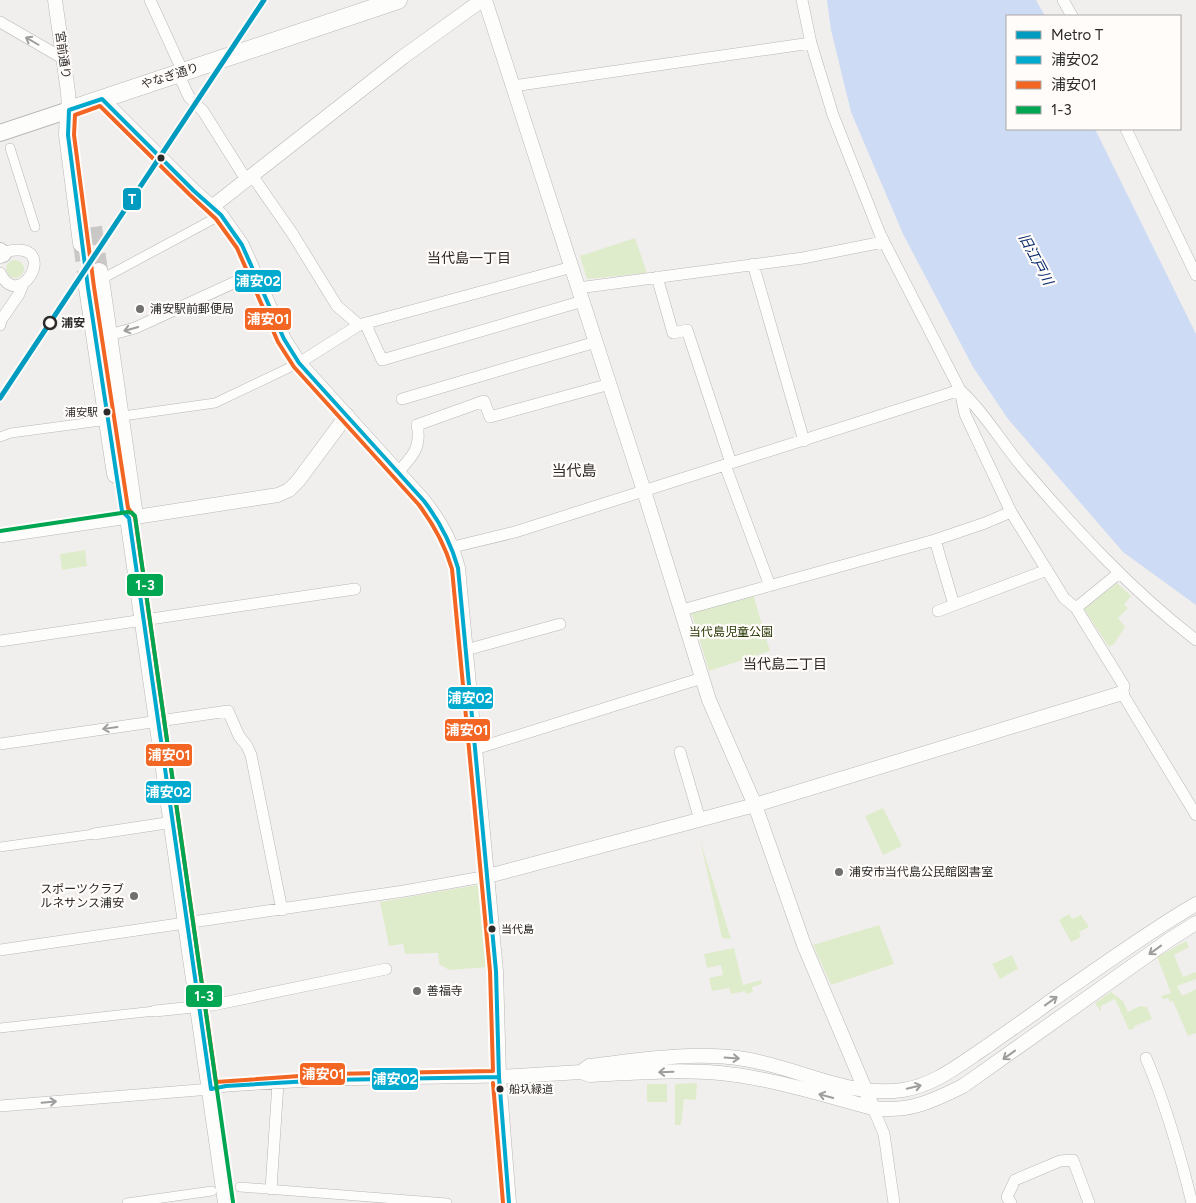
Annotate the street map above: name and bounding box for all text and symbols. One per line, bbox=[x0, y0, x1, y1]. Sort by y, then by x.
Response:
legend bbox=[1006, 15, 1181, 130]
text: Metro T bbox=[1051, 26, 1104, 44]
street label: 宮前通り bbox=[53, 30, 73, 80]
one-way arrow bbox=[25, 36, 39, 46]
text: 浦安02 bbox=[1051, 51, 1099, 69]
street label: やなぎ通り bbox=[139, 60, 201, 92]
text: 浦安01 bbox=[1051, 76, 1097, 94]
text: 1-3 bbox=[1051, 101, 1072, 119]
unlabelled marker bbox=[156, 153, 166, 163]
line badge: T bbox=[122, 187, 142, 211]
text: T bbox=[128, 191, 136, 208]
water label: 旧江戸川 bbox=[1015, 231, 1057, 290]
district label: 当代島一丁目 bbox=[427, 250, 511, 267]
line badge: 浦安02 bbox=[234, 269, 282, 293]
text: 浦安02 bbox=[235, 273, 281, 290]
place label: 浦安駅前郵便局 bbox=[150, 302, 234, 316]
marker: 浦安駅前郵便局 bbox=[134, 303, 146, 315]
line badge: 浦安01 bbox=[244, 307, 292, 331]
text: 浦安01 bbox=[247, 311, 289, 328]
marker: 浦安 bbox=[43, 316, 57, 330]
place label: 浦安 bbox=[61, 316, 85, 330]
one-way arrow bbox=[123, 325, 139, 335]
place label: 浦安駅 bbox=[65, 406, 98, 419]
marker: 浦安駅 bbox=[102, 407, 112, 417]
district label: 当代島 bbox=[551, 462, 597, 480]
line badge: 1-3 bbox=[126, 573, 164, 597]
text: 1-3 bbox=[135, 577, 155, 594]
park label: 当代島児童公園 bbox=[689, 625, 773, 639]
district label: 当代島二丁目 bbox=[743, 656, 827, 673]
line badge: 浦安02 bbox=[447, 686, 494, 710]
text: 浦安02 bbox=[447, 690, 493, 707]
line badge: 浦安01 bbox=[444, 718, 491, 742]
text: 浦安01 bbox=[446, 722, 488, 739]
one-way arrow bbox=[103, 724, 119, 734]
line badge: 浦安01 bbox=[145, 743, 193, 767]
text: 浦安01 bbox=[148, 747, 190, 764]
line badge: 浦安02 bbox=[145, 780, 192, 804]
text: 浦安02 bbox=[145, 784, 191, 801]
place label: 浦安市当代島公民館図書室 bbox=[849, 865, 993, 879]
marker: 浦安市当代島公民館図書室 bbox=[833, 866, 845, 878]
place label: スポーツクラブ ルネサンス浦安 bbox=[40, 882, 124, 910]
marker: スポーツクラブ ルネサンス浦安 bbox=[128, 890, 140, 902]
place label: 当代島 bbox=[501, 923, 534, 936]
marker: 当代島 bbox=[487, 924, 497, 934]
one-way arrow bbox=[1148, 945, 1162, 955]
line badge: 1-3 bbox=[185, 984, 223, 1008]
place label: 善福寺 bbox=[427, 984, 463, 998]
marker: 善福寺 bbox=[411, 985, 423, 997]
text: 1-3 bbox=[194, 988, 214, 1005]
one-way arrow bbox=[1044, 996, 1057, 1007]
one-way arrow bbox=[1002, 1050, 1016, 1060]
one-way arrow bbox=[724, 1053, 740, 1062]
line badge: 浦安01 bbox=[299, 1062, 346, 1086]
text: 浦安01 bbox=[302, 1066, 344, 1083]
line badge: 浦安02 bbox=[371, 1067, 419, 1091]
one-way arrow bbox=[658, 1067, 674, 1077]
text: 浦安02 bbox=[372, 1071, 418, 1088]
one-way arrow bbox=[905, 1082, 921, 1091]
place label: 船圦緑道 bbox=[509, 1083, 553, 1096]
marker: 船圦緑道 bbox=[495, 1084, 505, 1094]
one-way arrow bbox=[818, 1090, 834, 1100]
one-way arrow bbox=[40, 1097, 56, 1107]

